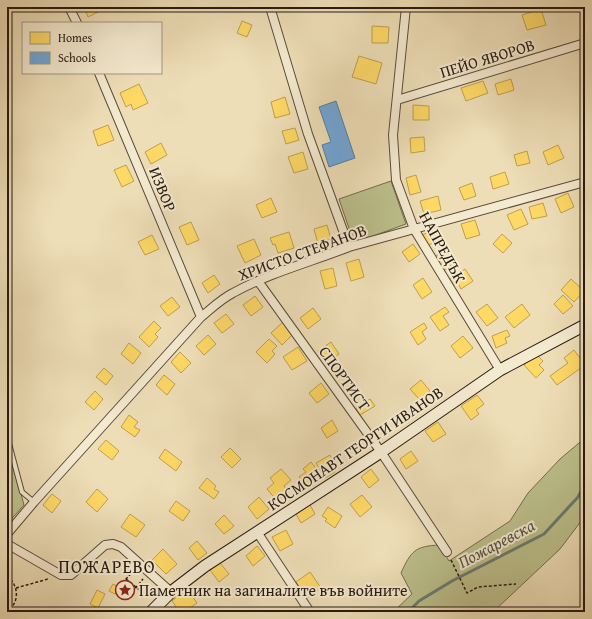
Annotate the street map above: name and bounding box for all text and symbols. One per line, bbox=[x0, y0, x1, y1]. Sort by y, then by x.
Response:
legend bbox=[22, 22, 162, 74]
text: Homes bbox=[58, 29, 93, 46]
street label: ПЕЙО ЯВОРОВ bbox=[437, 32, 537, 84]
text: Schools bbox=[58, 49, 96, 66]
street label: ИЗВОР bbox=[143, 163, 183, 215]
street label: НАПРЕДЪК bbox=[413, 207, 473, 287]
street label: ХРИСТО СТЕФАНОВ bbox=[234, 218, 370, 286]
street label: СПОРТИСТ bbox=[313, 341, 377, 415]
street label: КОСМОНАВТ ГЕОРГИ ИВАНОВ bbox=[262, 380, 448, 516]
water label: Пожаревска bbox=[453, 512, 539, 574]
district label: ПОЖАРЕВО bbox=[58, 553, 156, 580]
place label: Паметник на загиналите във войните bbox=[139, 578, 408, 602]
place icon: Паметник на загиналите във войните bbox=[114, 579, 136, 601]

